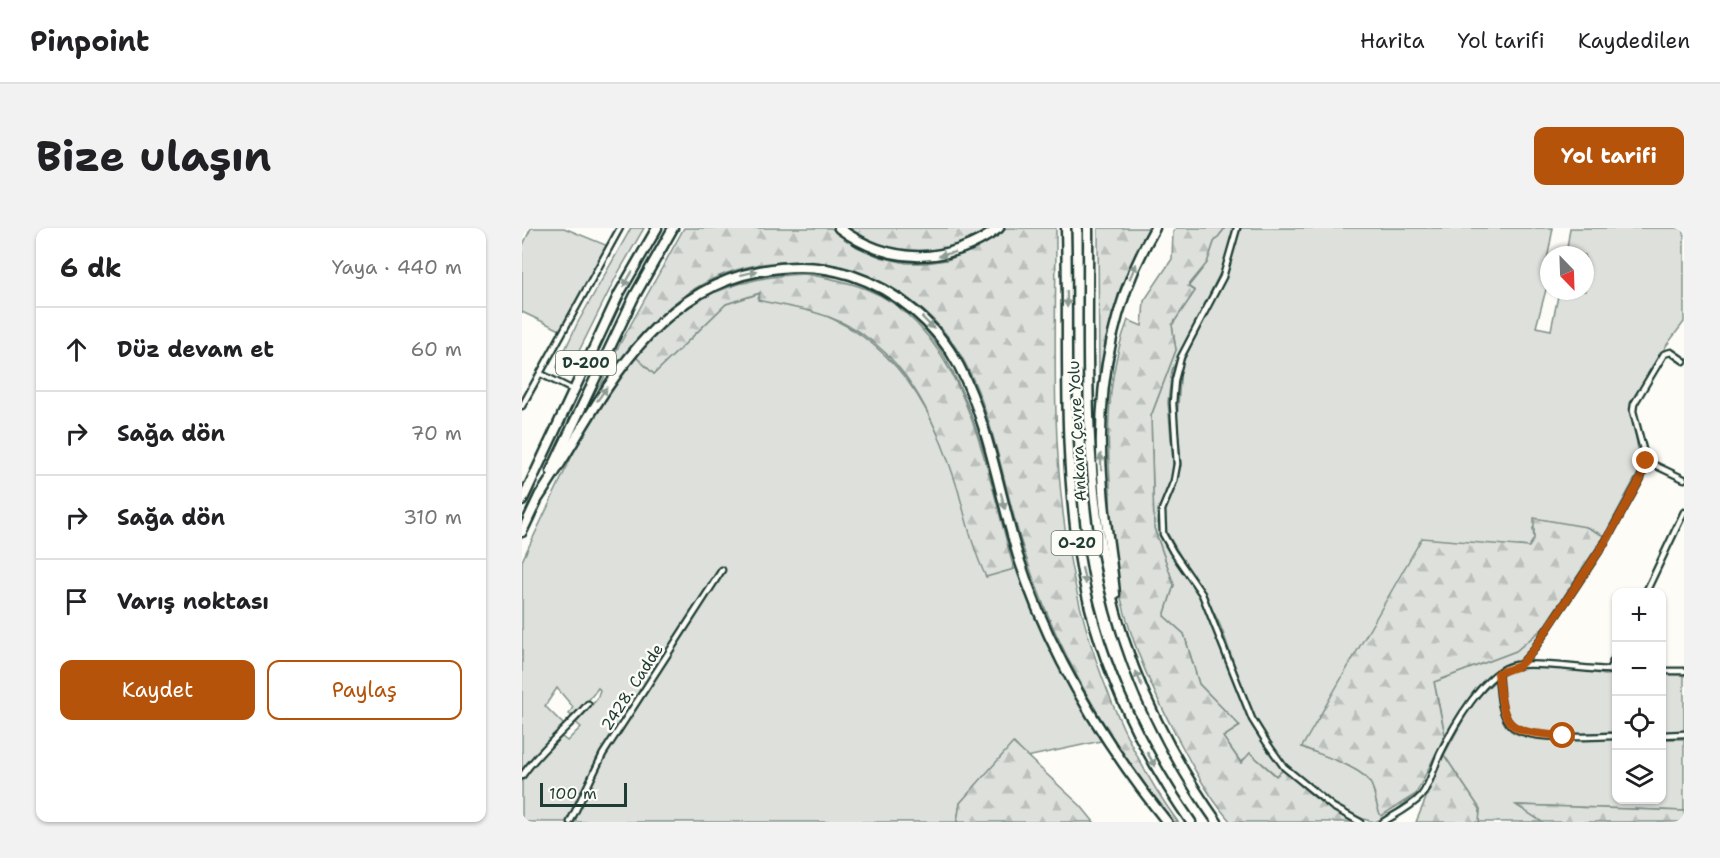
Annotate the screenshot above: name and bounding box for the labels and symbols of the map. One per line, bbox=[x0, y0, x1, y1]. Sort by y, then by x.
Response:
north arrow bbox=[1540, 246, 1594, 300]
one-way arrow bbox=[938, 249, 956, 259]
one-way arrow bbox=[1129, 262, 1138, 280]
one-way arrow bbox=[740, 268, 758, 278]
one-way arrow bbox=[623, 271, 633, 288]
one-way arrow bbox=[1062, 289, 1071, 308]
one-way arrow bbox=[920, 316, 934, 330]
road number: D-200 bbox=[556, 351, 616, 375]
street label: Ankara Çevre Yolu bbox=[1063, 360, 1091, 502]
one-way arrow bbox=[596, 386, 607, 402]
route end bbox=[1632, 447, 1658, 473]
one-way arrow bbox=[1097, 452, 1106, 471]
one-way arrow bbox=[999, 492, 1008, 510]
road number: O-20 bbox=[1052, 531, 1102, 555]
one-way arrow bbox=[1079, 567, 1089, 586]
street label: 2428. Cadde bbox=[596, 640, 668, 734]
one-way arrow bbox=[1134, 670, 1144, 688]
route start bbox=[1549, 722, 1575, 748]
one-way arrow bbox=[1146, 750, 1156, 767]
scale bar bbox=[540, 780, 627, 808]

